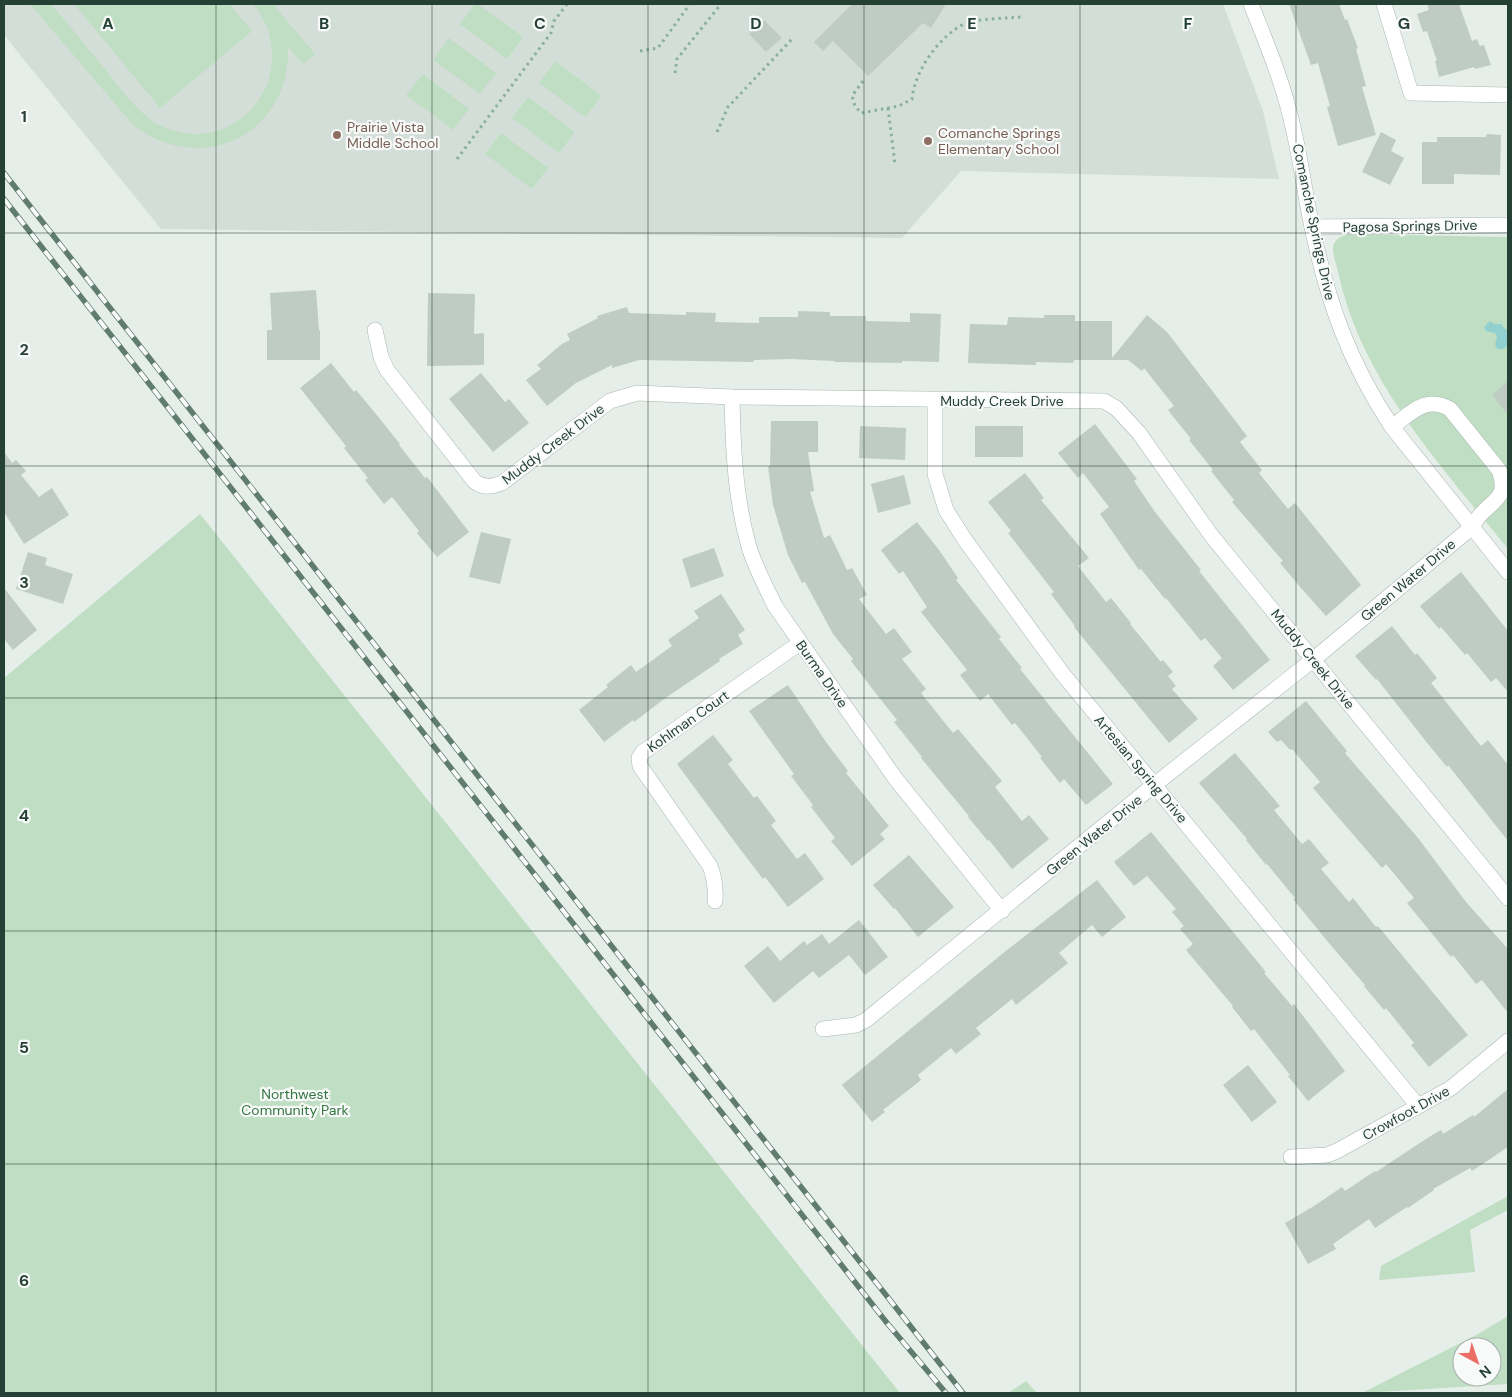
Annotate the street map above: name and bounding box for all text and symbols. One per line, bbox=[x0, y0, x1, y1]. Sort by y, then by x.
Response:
text: A bbox=[102, 13, 114, 34]
text: B bbox=[319, 13, 329, 34]
text: C bbox=[534, 13, 546, 34]
text: D bbox=[750, 13, 762, 34]
text: E bbox=[967, 13, 977, 34]
text: F bbox=[1184, 13, 1193, 34]
text: G bbox=[1398, 13, 1410, 34]
text: 1 bbox=[21, 106, 27, 127]
place label: Prairie Vista Middle School bbox=[347, 118, 438, 152]
place label: Comanche Springs Elementary School bbox=[938, 124, 1061, 158]
marker: Prairie Vista Middle School bbox=[331, 129, 343, 141]
marker: Comanche Springs Elementary School bbox=[922, 135, 934, 147]
street label: Comanche Springs Drive bbox=[1289, 142, 1339, 302]
street label: Pagosa Springs Drive bbox=[1342, 216, 1478, 236]
text: 2 bbox=[19, 339, 29, 360]
street label: Muddy Creek Drive bbox=[940, 392, 1064, 410]
street label: Muddy Creek Drive bbox=[498, 400, 608, 488]
street label: Green Water Drive bbox=[1357, 535, 1459, 625]
text: 3 bbox=[19, 572, 29, 593]
street label: Muddy Creek Drive bbox=[1267, 605, 1359, 713]
street label: Burma Drive bbox=[792, 637, 852, 711]
street label: Kohlman Court bbox=[643, 686, 733, 756]
street label: Artesian Spring Drive bbox=[1091, 711, 1192, 827]
street label: Green Water Drive bbox=[1042, 791, 1146, 879]
text: 4 bbox=[19, 805, 29, 826]
text: 5 bbox=[19, 1037, 29, 1058]
street label: Crowfoot Drive bbox=[1359, 1082, 1453, 1144]
park label: Northwest Community Park bbox=[241, 1085, 349, 1119]
text: 6 bbox=[19, 1270, 29, 1291]
north arrow bbox=[1452, 1337, 1502, 1387]
text: N bbox=[1476, 1362, 1495, 1382]

